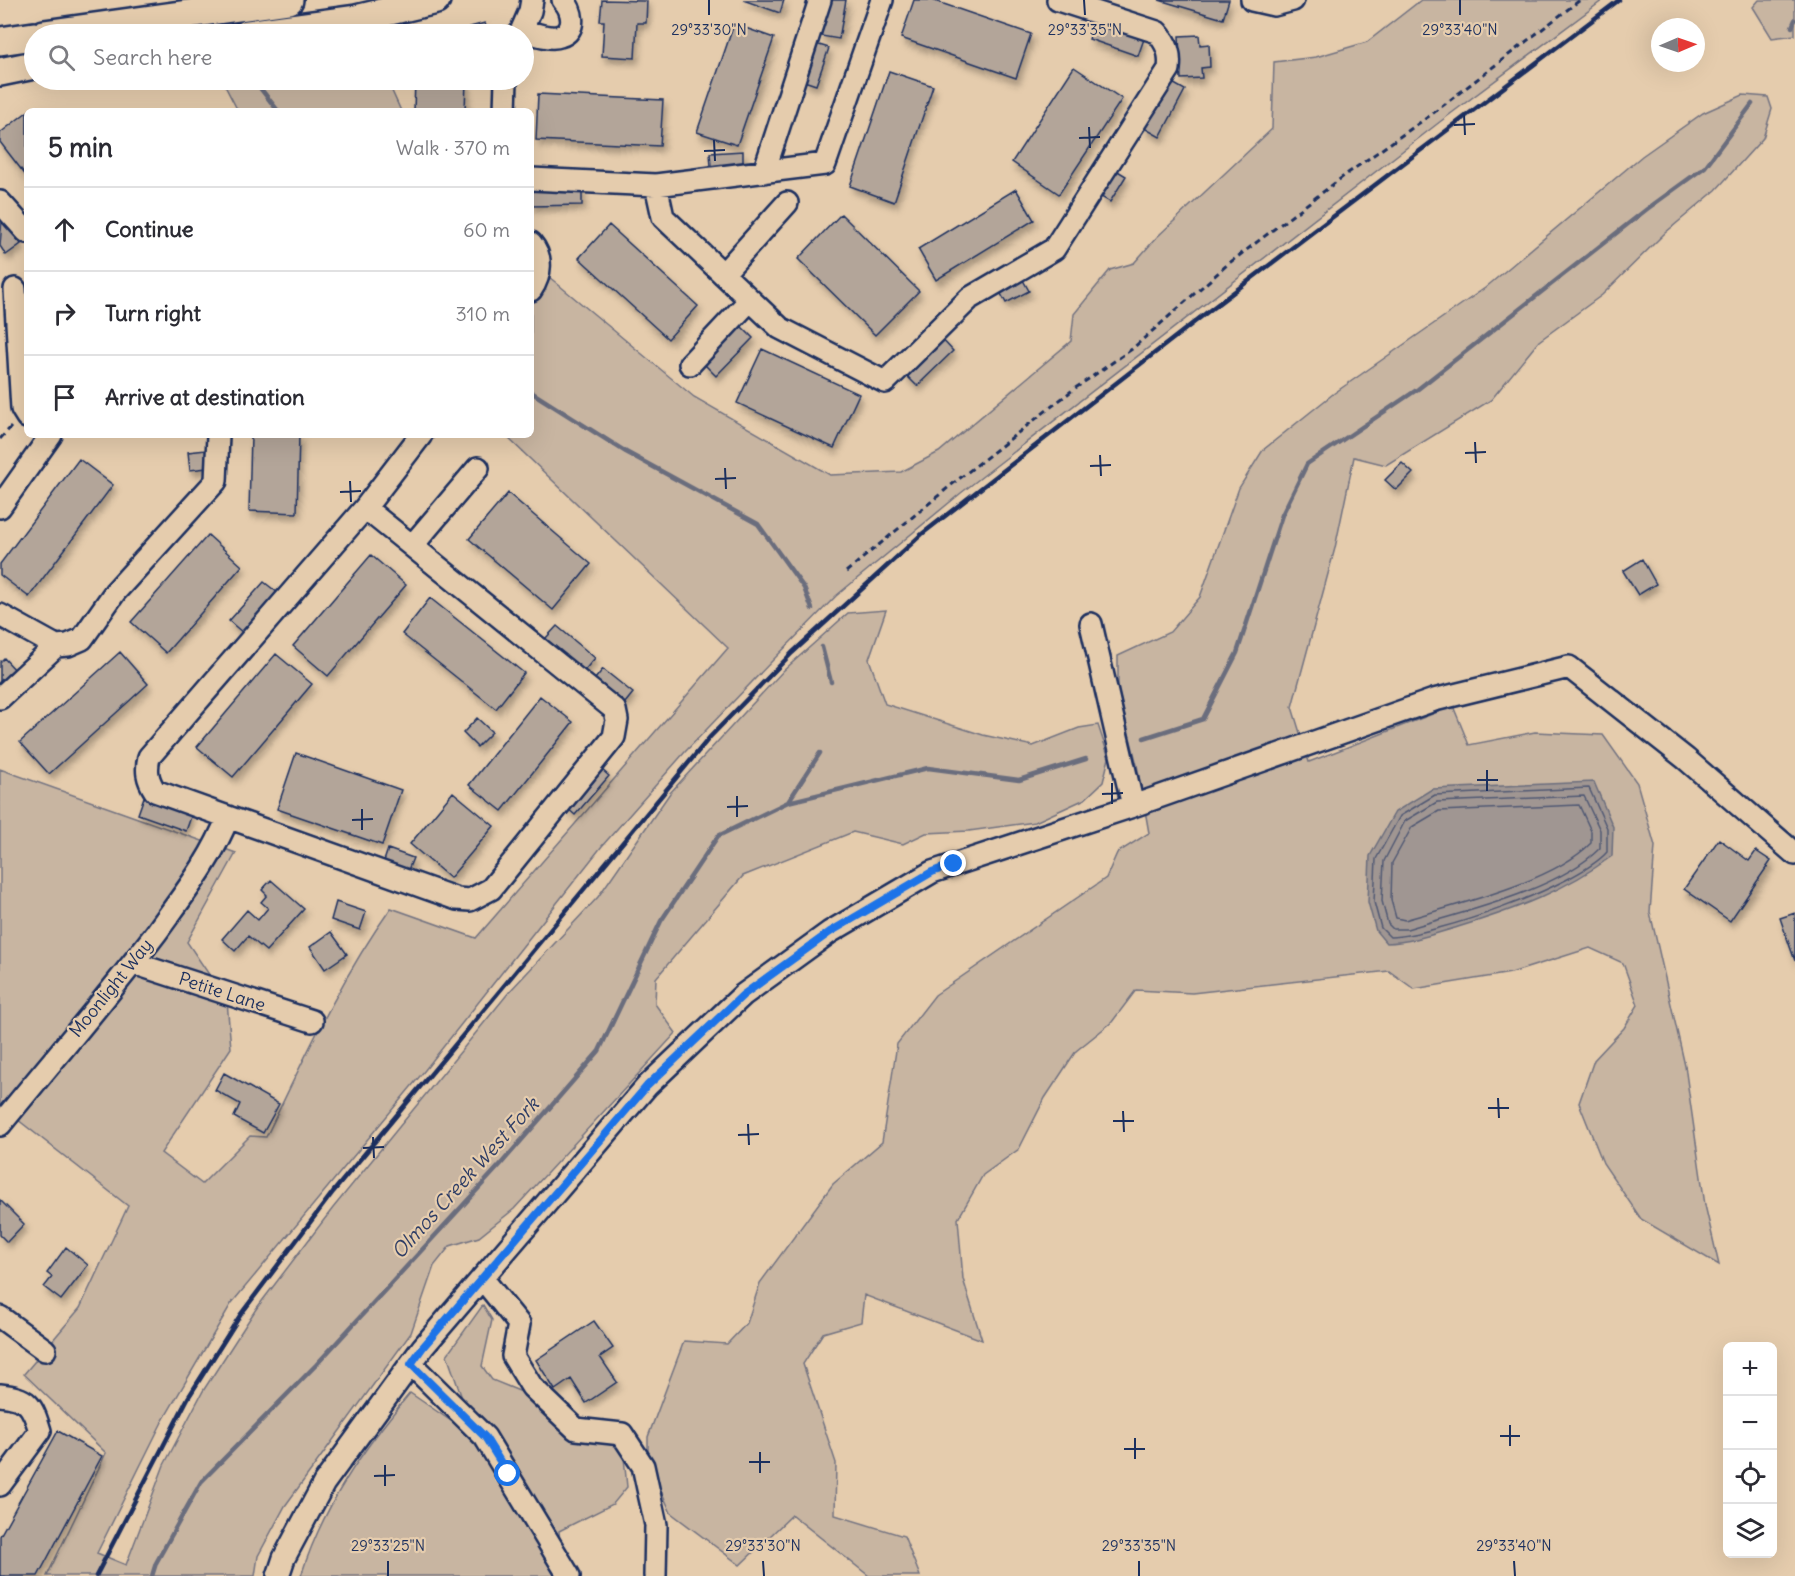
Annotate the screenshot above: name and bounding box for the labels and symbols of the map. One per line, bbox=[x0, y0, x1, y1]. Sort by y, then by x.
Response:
north arrow bbox=[1651, 18, 1705, 72]
text: 29°33'30"N bbox=[671, 20, 747, 39]
text: 29°33'35"N bbox=[1048, 20, 1122, 39]
text: 29°33'40"N bbox=[1422, 20, 1498, 39]
route end bbox=[940, 850, 966, 876]
street label: Moonlight Way bbox=[64, 934, 157, 1042]
street label: Petite Lane bbox=[176, 967, 268, 1016]
water label: Olmos Creek West Fork bbox=[386, 1090, 545, 1264]
route start bbox=[494, 1460, 520, 1486]
text: 29°33'25"N bbox=[351, 1536, 425, 1555]
text: 29°33'30"N bbox=[725, 1536, 801, 1555]
text: 29°33'35"N bbox=[1102, 1536, 1176, 1555]
text: 29°33'40"N bbox=[1476, 1536, 1552, 1555]

